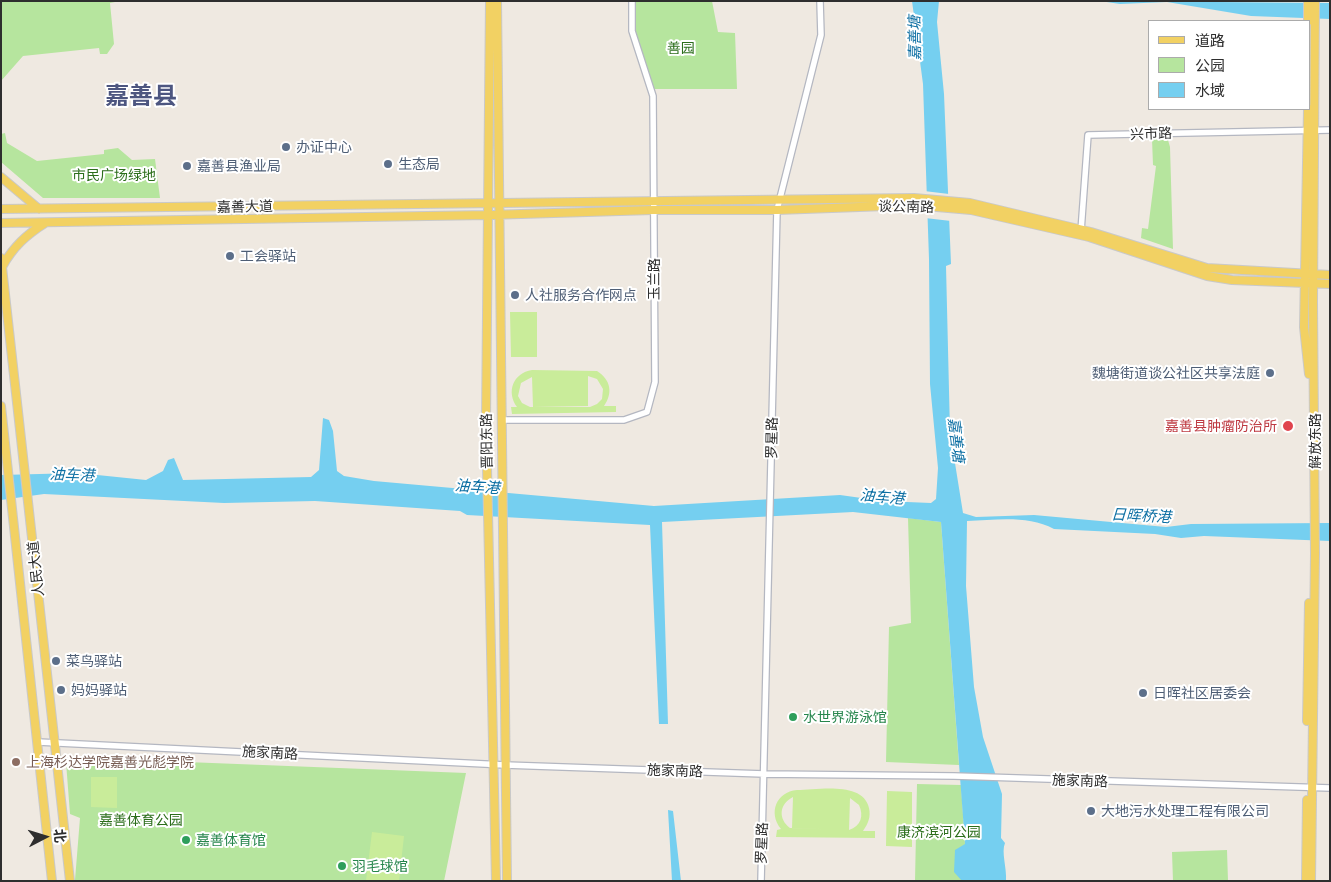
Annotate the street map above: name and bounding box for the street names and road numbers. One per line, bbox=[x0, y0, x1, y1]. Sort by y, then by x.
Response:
street label: 兴市路 bbox=[1130, 125, 1172, 143]
street label: 嘉善大道 bbox=[217, 198, 273, 216]
street label: 谈公南路 bbox=[878, 198, 934, 216]
street label: 玉兰路 bbox=[646, 258, 662, 300]
street label: 晋阳东路 bbox=[478, 413, 496, 469]
street label: 解放东路 bbox=[1307, 413, 1323, 469]
street label: 罗星路 bbox=[763, 417, 781, 459]
street label: 人民大道 bbox=[25, 540, 47, 598]
street label: 施家南路 bbox=[242, 743, 298, 763]
street label: 施家南路 bbox=[647, 762, 703, 780]
street label: 施家南路 bbox=[1052, 772, 1108, 790]
street label: 罗星路 bbox=[753, 822, 771, 864]

